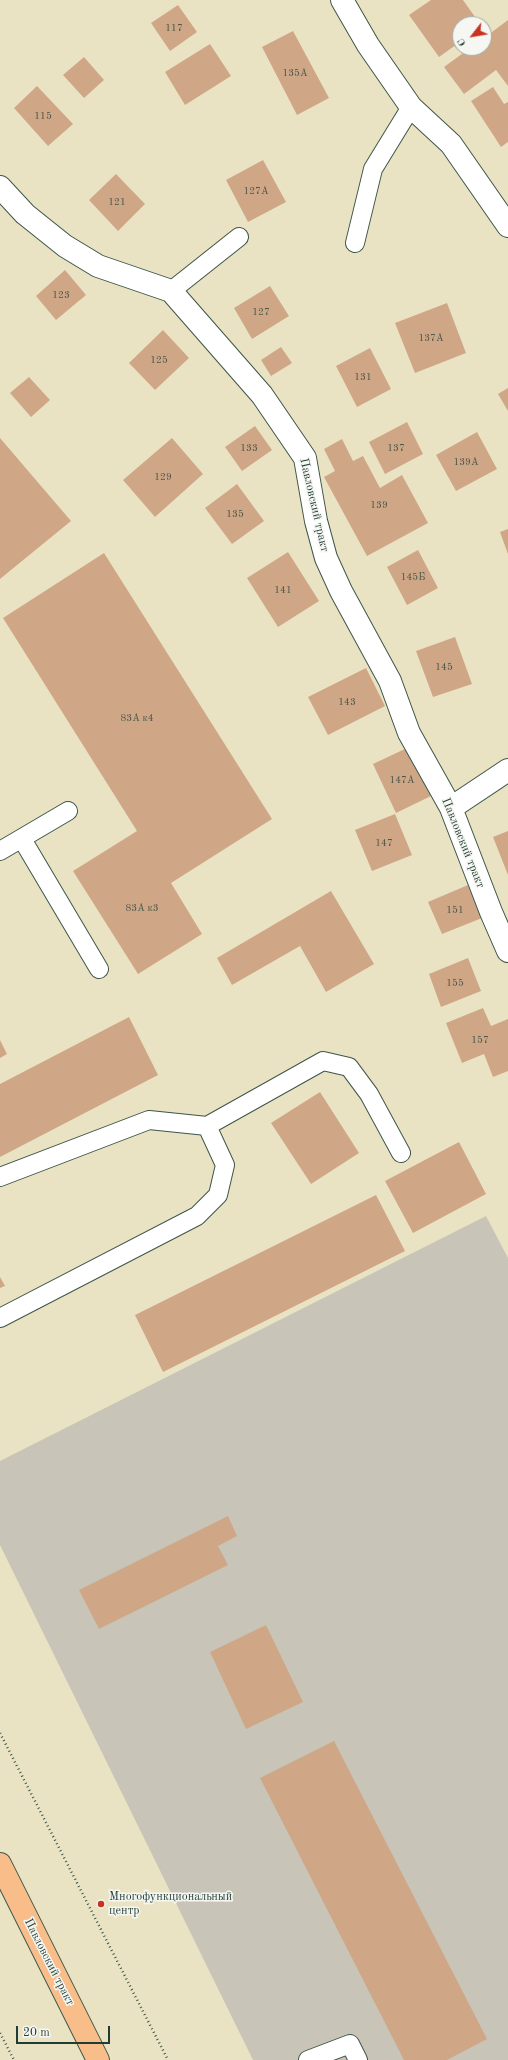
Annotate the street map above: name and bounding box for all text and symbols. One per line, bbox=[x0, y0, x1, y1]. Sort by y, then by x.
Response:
north arrow bbox=[452, 16, 492, 56]
house number: 117 bbox=[165, 22, 183, 34]
text: С bbox=[456, 36, 469, 48]
house number: 135А bbox=[282, 67, 308, 79]
house number: 115 bbox=[34, 110, 52, 122]
house number: 127А bbox=[243, 185, 269, 197]
house number: 121 bbox=[108, 196, 126, 208]
house number: 123 bbox=[52, 289, 70, 301]
house number: 127 bbox=[252, 306, 270, 318]
house number: 137А bbox=[418, 332, 444, 344]
house number: 125 bbox=[150, 354, 168, 366]
house number: 131 bbox=[354, 371, 372, 383]
house number: 133 bbox=[240, 442, 258, 454]
house number: 137 bbox=[387, 442, 405, 454]
house number: 139А bbox=[453, 456, 479, 468]
street label: Павловский тракт bbox=[296, 457, 332, 553]
house number: 129 bbox=[154, 471, 172, 483]
house number: 139 bbox=[370, 499, 388, 511]
house number: 135 bbox=[226, 508, 244, 520]
house number: 145Б bbox=[401, 571, 425, 583]
house number: 141 bbox=[274, 584, 292, 596]
house number: 145 bbox=[435, 661, 453, 673]
house number: 143 bbox=[338, 696, 356, 708]
house number: 83А к4 bbox=[121, 712, 153, 724]
house number: 147А bbox=[389, 774, 415, 786]
street label: Павловский тракт bbox=[438, 796, 488, 890]
house number: 147 bbox=[375, 837, 393, 849]
house number: 83А к3 bbox=[126, 902, 158, 914]
house number: 151 bbox=[446, 904, 464, 916]
house number: 155 bbox=[446, 977, 464, 989]
house number: 157 bbox=[471, 1034, 489, 1046]
place label: Многофункциональный центр bbox=[109, 1890, 232, 1918]
marker: Многофункциональный центр bbox=[96, 1899, 106, 1909]
street label: Павловский тракт bbox=[21, 1916, 77, 2008]
scale bar bbox=[18, 2018, 112, 2044]
text: 20 m bbox=[23, 2027, 50, 2039]

